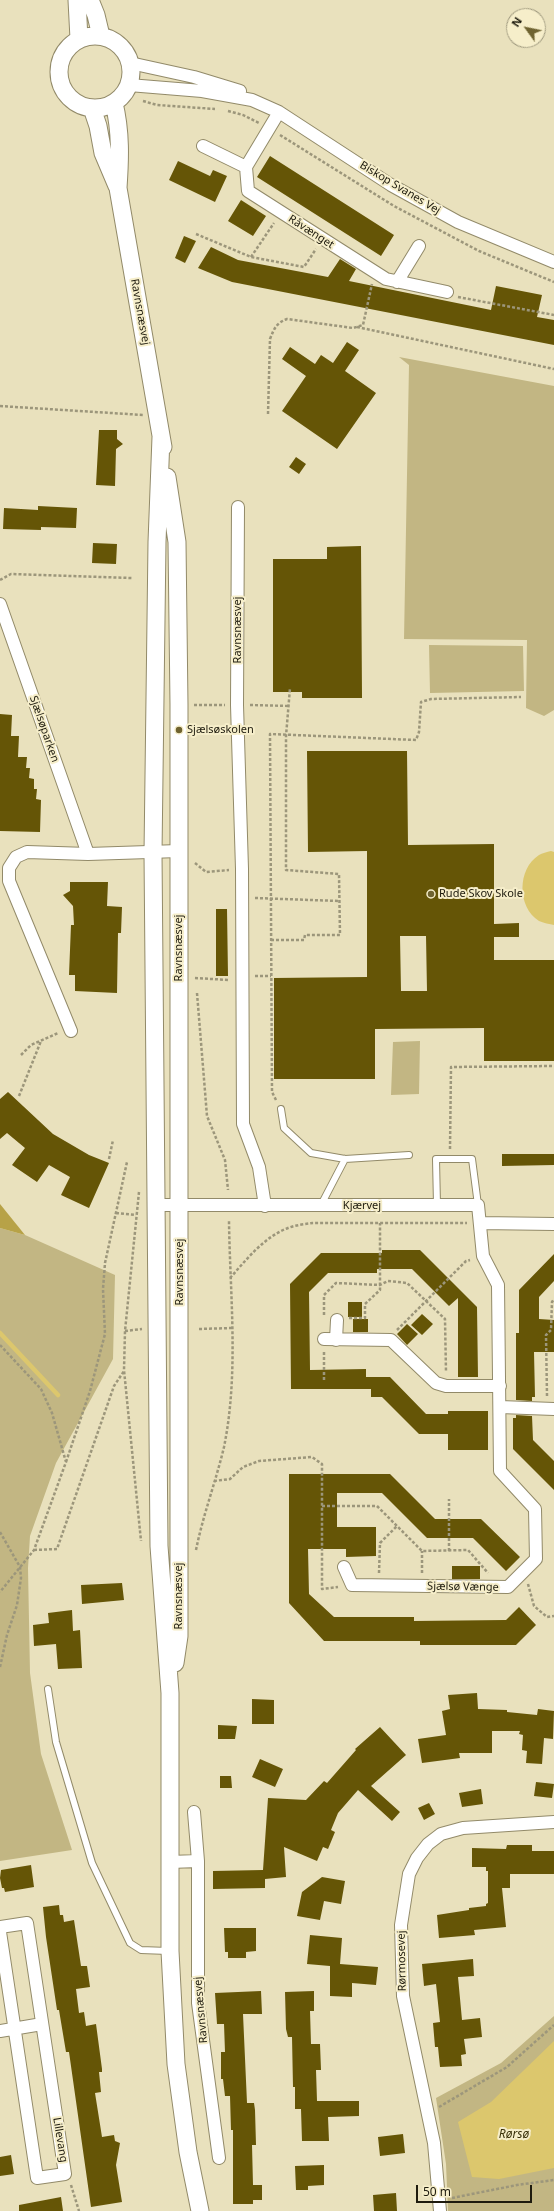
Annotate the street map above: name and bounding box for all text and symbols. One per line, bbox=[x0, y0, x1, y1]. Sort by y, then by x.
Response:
north arrow bbox=[506, 8, 546, 48]
text: N bbox=[508, 14, 525, 30]
street label: Biskop Svanes Vej bbox=[357, 159, 443, 217]
street label: Råvænget bbox=[286, 212, 336, 252]
street label: Ravnsnæsvej bbox=[128, 278, 152, 346]
street label: Ravnsnæsvej bbox=[231, 597, 245, 663]
street label: Sjælsøparken bbox=[26, 694, 62, 764]
place label: Sjælsøskolen bbox=[187, 723, 254, 737]
marker: Sjælsøskolen bbox=[174, 725, 184, 735]
place label: Rude Skov Skole bbox=[439, 887, 523, 901]
marker: Rude Skov Skole bbox=[426, 889, 436, 899]
street label: Ravnsnæsvej bbox=[172, 915, 186, 981]
street label: Kjærvej bbox=[343, 1199, 381, 1213]
street label: Ravnsnæsvej bbox=[173, 1239, 187, 1305]
street label: Ravnsnæsvej bbox=[172, 1563, 186, 1629]
street label: Sjælsø Vænge bbox=[427, 1580, 499, 1594]
street label: Rørmosevej bbox=[395, 1930, 409, 1992]
street label: Ravnsnæsvej bbox=[192, 1976, 210, 2044]
street label: Lillevang bbox=[50, 2116, 70, 2164]
water label: Rørsø bbox=[499, 2128, 529, 2142]
scale bar bbox=[418, 2177, 534, 2203]
text: 50 m bbox=[423, 2183, 451, 2200]

